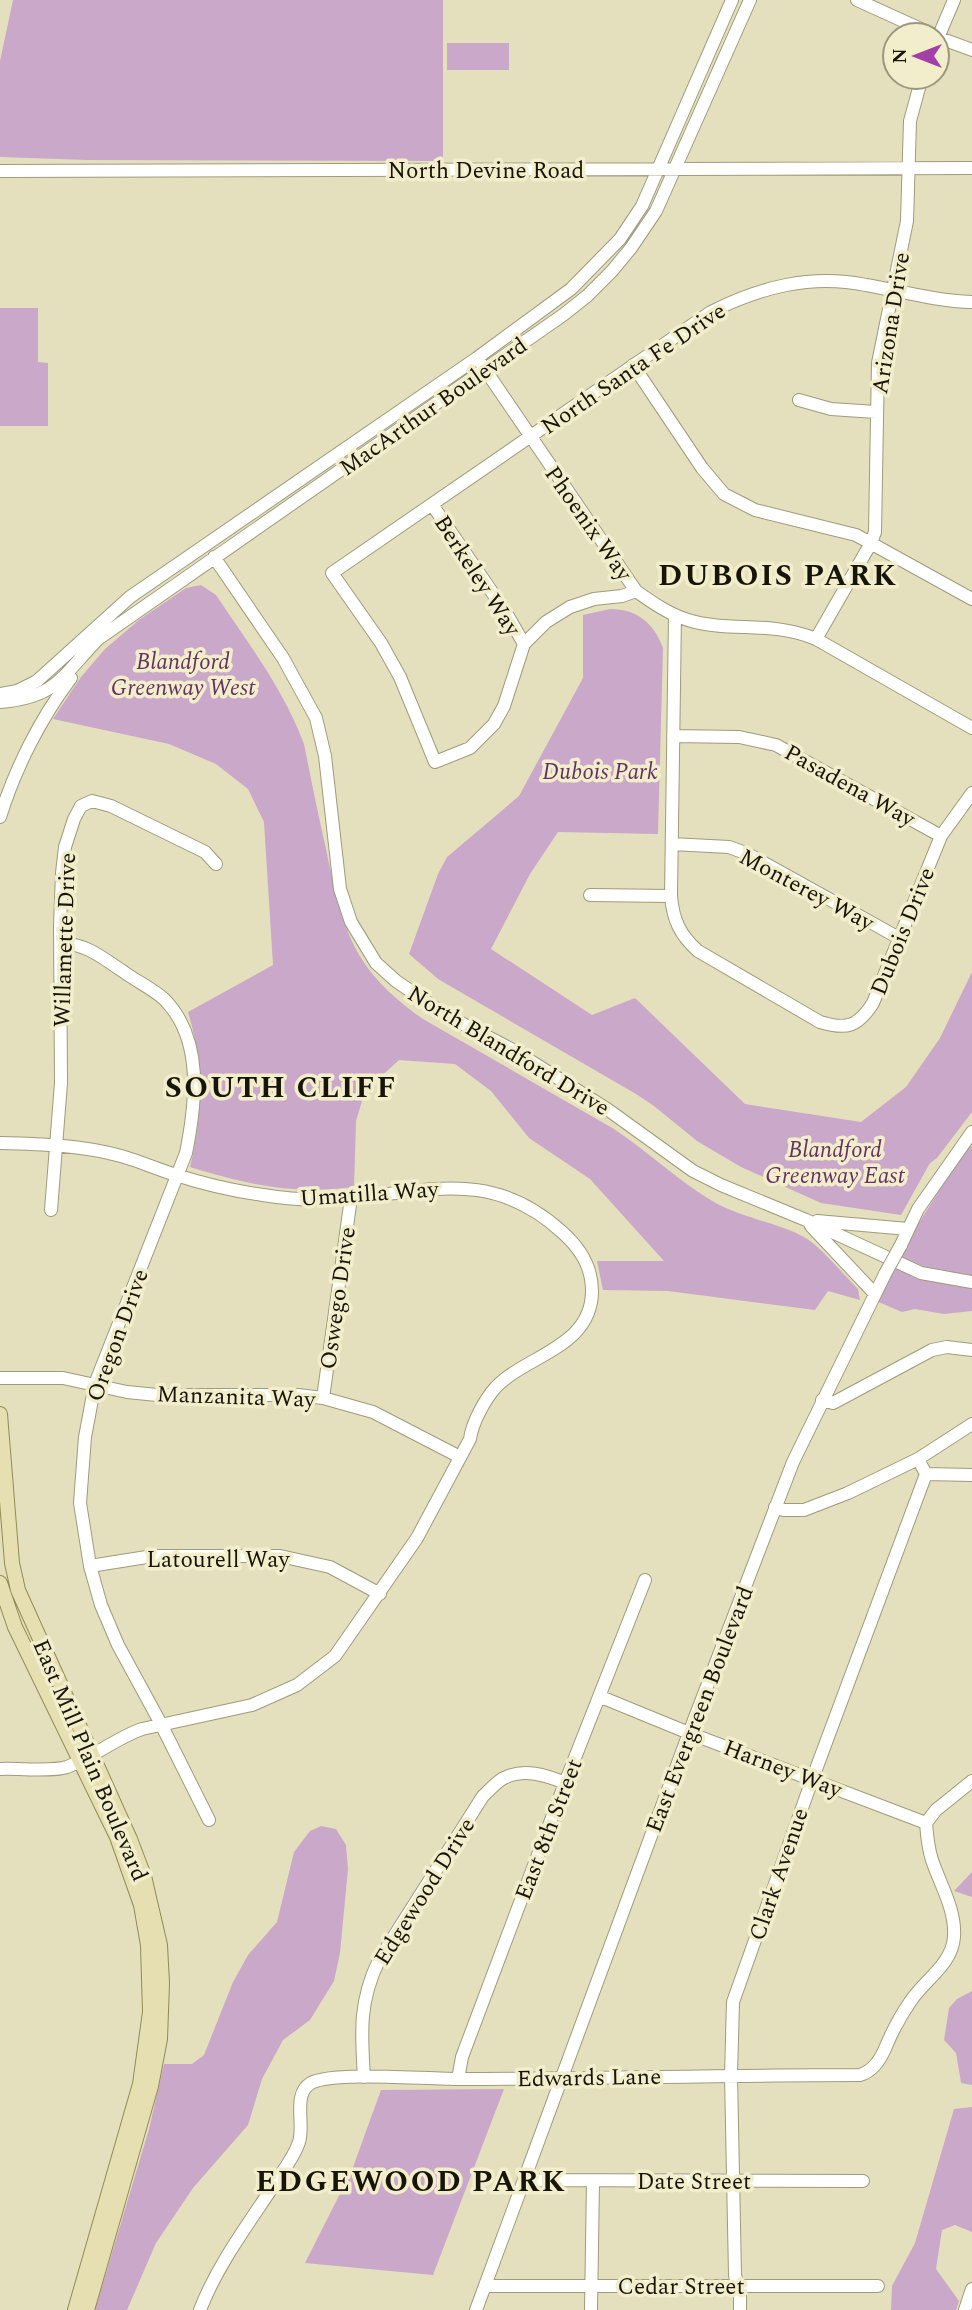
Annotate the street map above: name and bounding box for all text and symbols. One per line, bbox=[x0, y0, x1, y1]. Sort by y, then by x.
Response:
north arrow bbox=[881, 21, 951, 91]
text: N bbox=[886, 48, 915, 64]
street label: North Devine Road bbox=[388, 154, 584, 189]
street label: Arizona Drive bbox=[863, 250, 920, 397]
street label: North Santa Fe Drive bbox=[534, 294, 733, 444]
street label: MacArthur Boulevard bbox=[333, 329, 535, 485]
street label: Phoenix Way bbox=[535, 459, 641, 589]
street label: Berkeley Way bbox=[424, 508, 530, 644]
district label: DUBOIS PARK bbox=[658, 553, 898, 599]
park label: Blandford Greenway West bbox=[111, 645, 256, 706]
street label: Pasadena Way bbox=[777, 736, 922, 837]
park label: Dubois Park bbox=[542, 755, 658, 790]
street label: Monterey Way bbox=[733, 840, 881, 941]
street label: Willamette Drive bbox=[45, 852, 86, 1028]
street label: Dubois Drive bbox=[862, 862, 945, 1001]
street label: North Blandford Drive bbox=[400, 977, 616, 1126]
district label: SOUTH CLIFF bbox=[165, 1065, 397, 1111]
park label: Blandford Greenway East bbox=[765, 1133, 905, 1194]
street label: Umatilla Way bbox=[298, 1172, 441, 1217]
street label: Oswego Drive bbox=[311, 1225, 366, 1372]
street label: Oregon Drive bbox=[78, 1264, 159, 1407]
street label: Manzanita Way bbox=[156, 1377, 317, 1418]
street label: Latourell Way bbox=[146, 1543, 290, 1578]
street label: East Evergreen Boulevard bbox=[637, 1581, 764, 1838]
street label: East Mill Plain Boulevard bbox=[23, 1634, 157, 1887]
street label: Harney Way bbox=[718, 1731, 848, 1808]
street label: East 8th Street bbox=[506, 1754, 592, 1905]
street label: Clark Avenue bbox=[740, 1803, 818, 1946]
street label: Edgewood Drive bbox=[366, 1811, 485, 1973]
street label: Edwards Lane bbox=[517, 2060, 662, 2097]
district label: EDGEWOOD PARK bbox=[255, 2159, 567, 2205]
street label: Date Street bbox=[637, 2165, 751, 2200]
street label: Cedar Street bbox=[617, 2270, 745, 2305]

